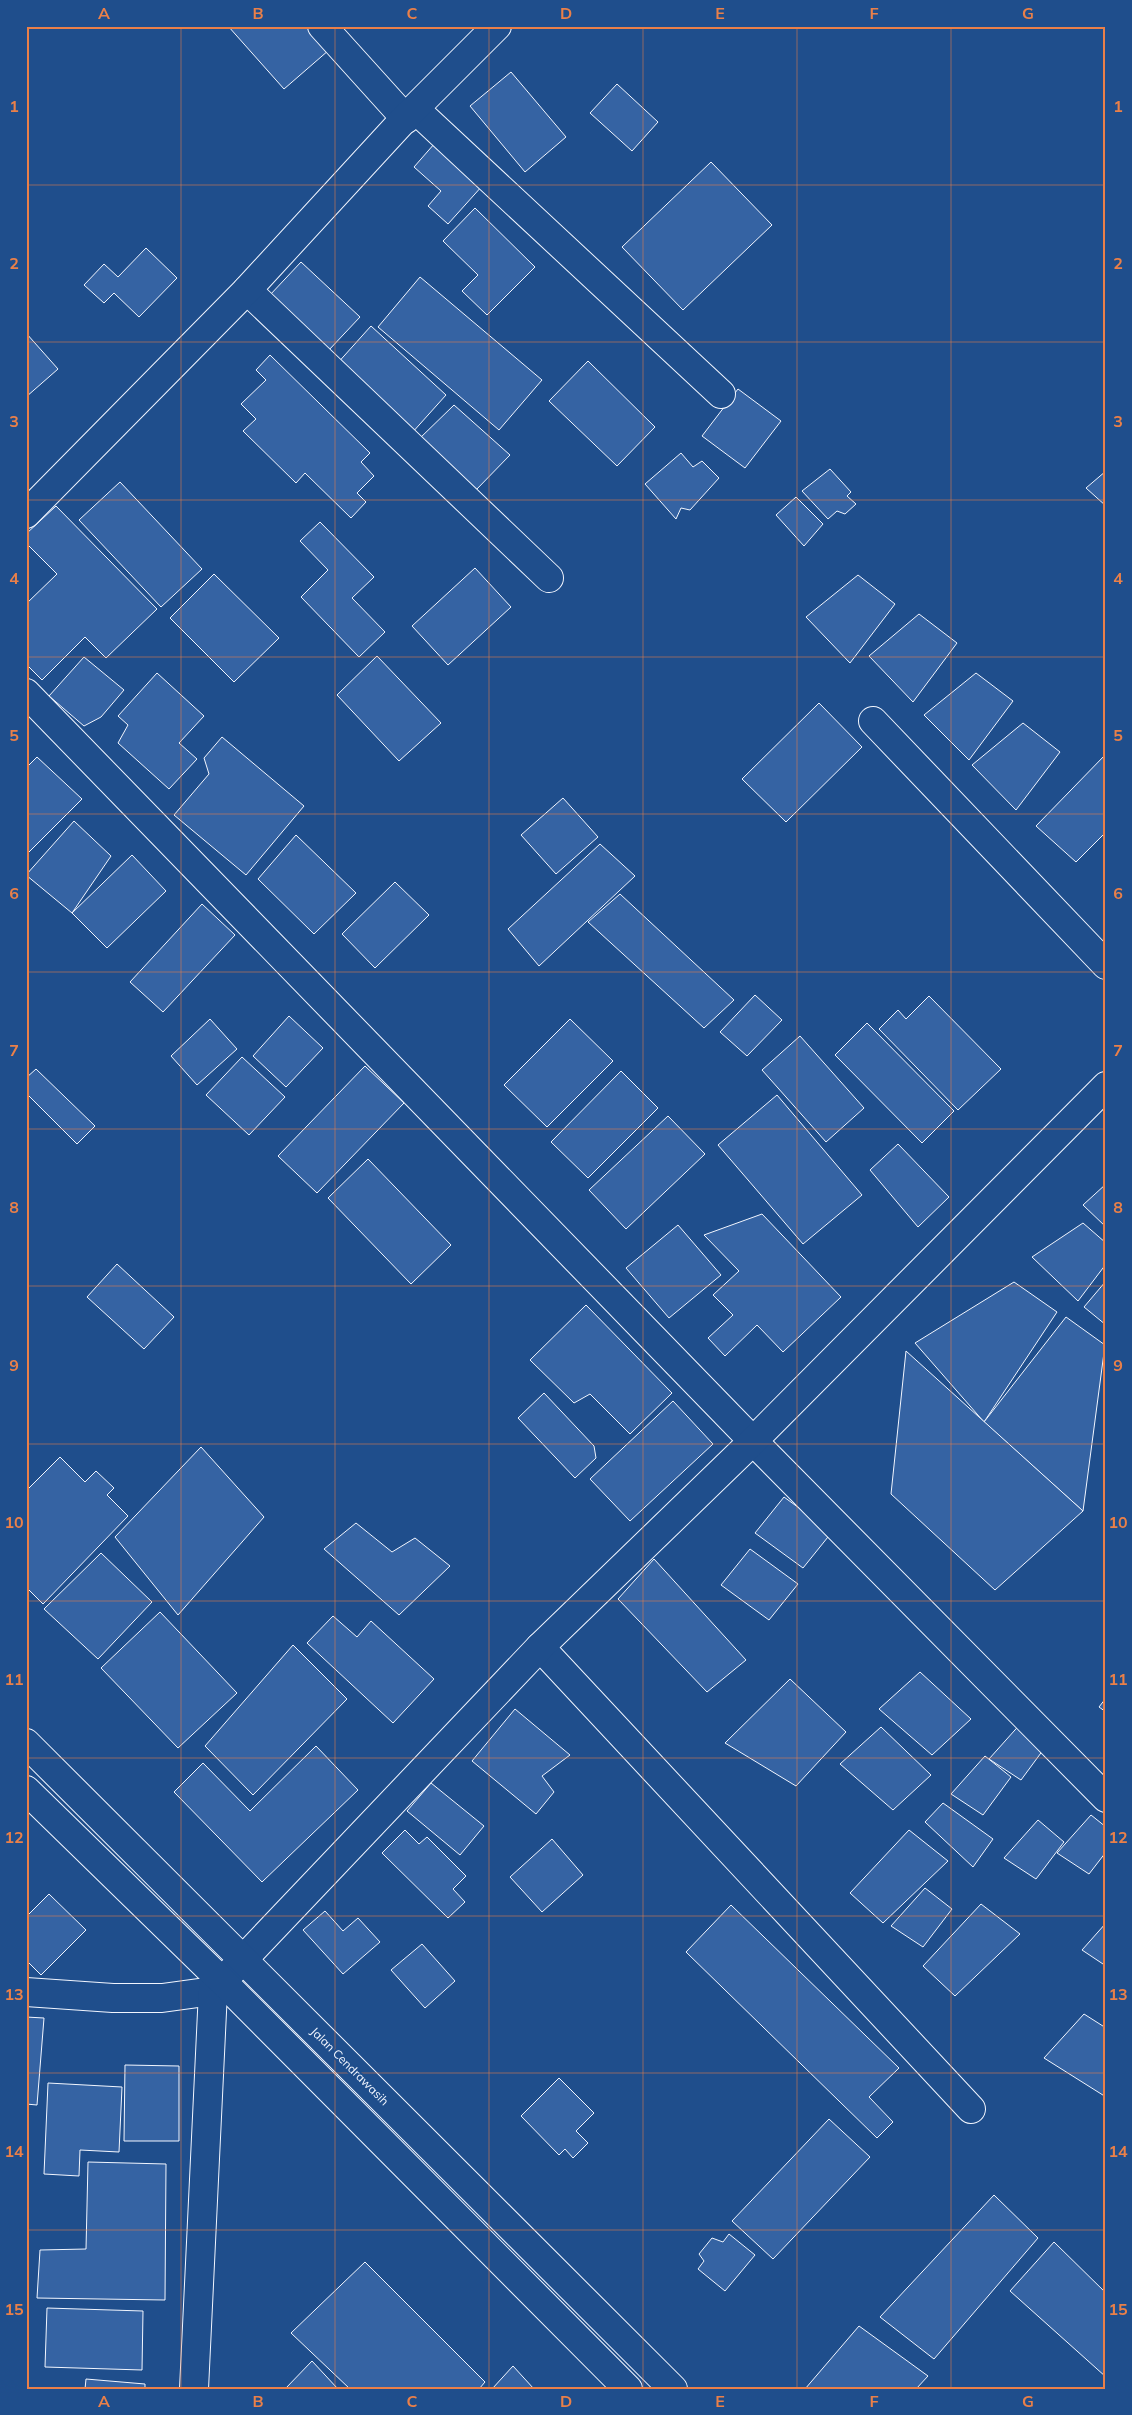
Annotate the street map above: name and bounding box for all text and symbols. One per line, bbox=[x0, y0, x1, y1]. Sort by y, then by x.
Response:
text: A bbox=[98, 3, 110, 23]
text: B bbox=[252, 3, 264, 23]
text: C bbox=[407, 3, 418, 23]
text: D bbox=[560, 3, 572, 23]
text: E bbox=[715, 3, 725, 23]
text: F bbox=[869, 3, 879, 23]
text: G bbox=[1022, 3, 1034, 23]
text: 1 bbox=[9, 96, 19, 116]
text: 1 bbox=[1113, 96, 1123, 116]
text: 2 bbox=[9, 253, 19, 273]
text: 2 bbox=[1113, 253, 1123, 273]
text: 3 bbox=[9, 411, 19, 431]
text: 3 bbox=[1113, 411, 1123, 431]
text: 4 bbox=[9, 568, 19, 588]
text: 4 bbox=[1113, 568, 1123, 588]
text: 5 bbox=[9, 725, 19, 745]
text: 5 bbox=[1113, 725, 1123, 745]
text: 6 bbox=[9, 883, 19, 903]
text: 6 bbox=[1113, 883, 1123, 903]
text: 7 bbox=[9, 1040, 19, 1060]
text: 7 bbox=[1113, 1040, 1123, 1060]
text: 8 bbox=[9, 1197, 19, 1217]
text: 8 bbox=[1113, 1197, 1123, 1217]
text: 9 bbox=[9, 1355, 19, 1375]
text: 9 bbox=[1113, 1355, 1123, 1375]
text: 10 bbox=[4, 1512, 24, 1532]
text: 10 bbox=[1108, 1512, 1128, 1532]
text: 11 bbox=[4, 1669, 24, 1689]
text: 11 bbox=[1108, 1669, 1128, 1689]
text: 12 bbox=[4, 1827, 24, 1847]
text: 12 bbox=[1108, 1827, 1128, 1847]
text: 13 bbox=[4, 1984, 24, 2004]
text: 13 bbox=[1108, 1984, 1128, 2004]
street label: Jalan Cendrawasih bbox=[308, 2024, 392, 2108]
text: 14 bbox=[4, 2141, 24, 2161]
text: 14 bbox=[1108, 2141, 1128, 2161]
text: 15 bbox=[4, 2299, 24, 2319]
text: 15 bbox=[1108, 2299, 1128, 2319]
text: A bbox=[98, 2391, 110, 2411]
text: B bbox=[252, 2391, 264, 2411]
text: C bbox=[407, 2391, 418, 2411]
text: D bbox=[560, 2391, 572, 2411]
text: E bbox=[715, 2391, 725, 2411]
text: F bbox=[869, 2391, 879, 2411]
text: G bbox=[1022, 2391, 1034, 2411]

